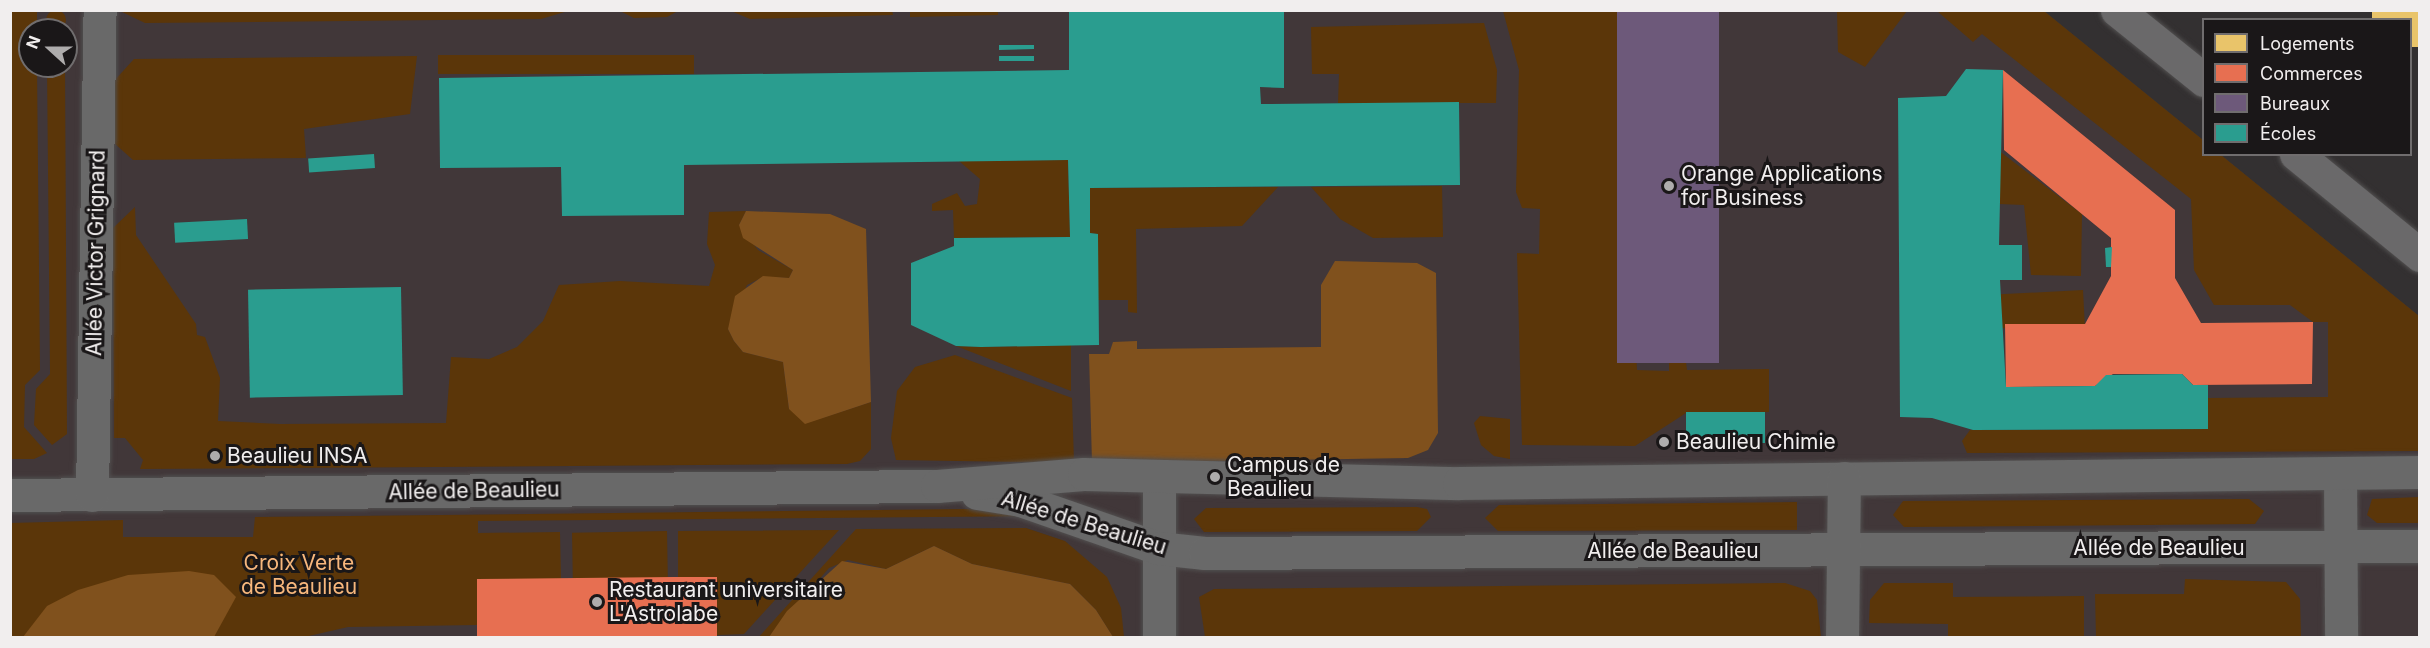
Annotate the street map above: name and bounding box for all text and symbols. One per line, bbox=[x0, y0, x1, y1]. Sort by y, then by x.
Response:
north arrow bbox=[18, 18, 78, 78]
legend bbox=[2202, 18, 2412, 156]
text: N bbox=[22, 33, 45, 52]
text: Logements bbox=[2260, 33, 2355, 54]
text: Commerces bbox=[2260, 63, 2363, 84]
text: Bureaux bbox=[2260, 93, 2330, 114]
text: Écoles bbox=[2260, 123, 2316, 144]
street label: Allée Victor Grignard bbox=[82, 150, 110, 356]
place label: Orange Applications for Business bbox=[1681, 161, 1883, 211]
marker: Orange Applications for Business bbox=[1662, 179, 1676, 193]
place label: Beaulieu Chimie bbox=[1676, 429, 1836, 455]
marker: Beaulieu Chimie bbox=[1657, 435, 1671, 449]
place label: Beaulieu INSA bbox=[227, 443, 368, 469]
marker: Beaulieu INSA bbox=[208, 449, 222, 463]
place label: Campus de Beaulieu bbox=[1227, 452, 1340, 502]
marker: Campus de Beaulieu bbox=[1208, 470, 1222, 484]
street label: Allée de Beaulieu bbox=[388, 477, 560, 505]
street label: Allée de Beaulieu bbox=[998, 486, 1170, 560]
street label: Allée de Beaulieu bbox=[2073, 535, 2245, 561]
street label: Allée de Beaulieu bbox=[1587, 538, 1759, 564]
park label: Croix Verte de Beaulieu bbox=[241, 550, 357, 600]
place label: Restaurant universitaire L'Astrolabe bbox=[609, 577, 843, 627]
marker: Restaurant universitaire L'Astrolabe bbox=[590, 595, 604, 609]

